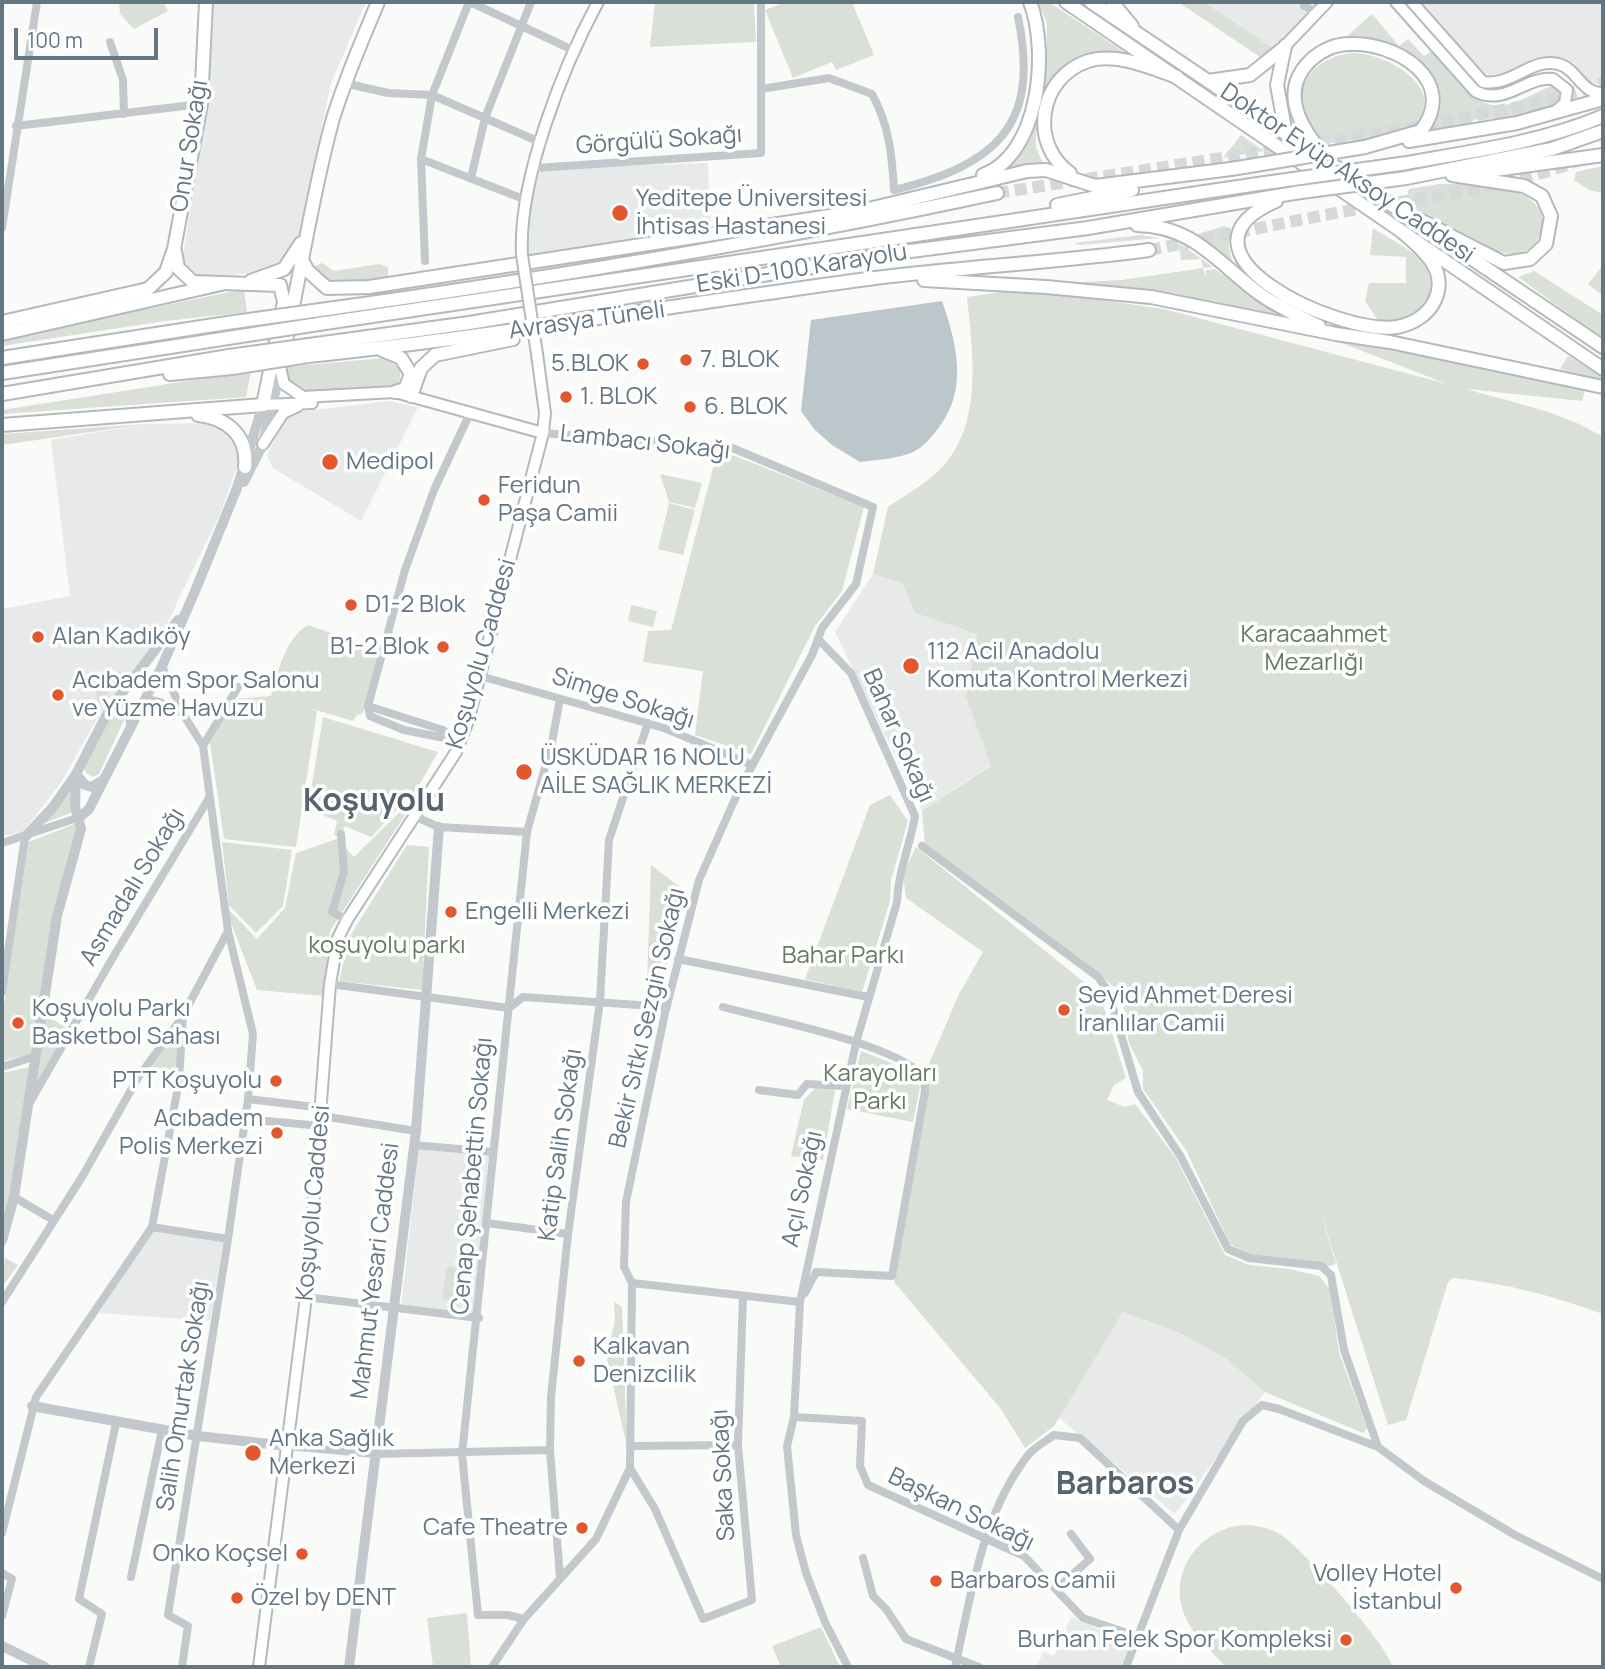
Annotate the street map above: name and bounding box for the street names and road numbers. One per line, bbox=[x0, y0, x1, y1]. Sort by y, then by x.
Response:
street label: Onur Sokağı bbox=[165, 78, 215, 214]
street label: Doktor Eyüp Aksoy Caddesi bbox=[1214, 78, 1480, 270]
street label: Görgülü Sokağı bbox=[575, 121, 743, 161]
street label: Eski D-100 Karayolu bbox=[695, 238, 909, 300]
street label: Avrasya Tüneli bbox=[507, 296, 667, 346]
street label: Lambacı Sokağı bbox=[559, 420, 731, 466]
street label: Koşuyolu Caddesi bbox=[441, 556, 523, 752]
street label: Simge Sokağı bbox=[548, 662, 698, 736]
street label: Bahar Sokağı bbox=[856, 665, 940, 807]
street label: Asmadalı Sokağı bbox=[75, 803, 191, 971]
street label: Bekir Sıtkı Sezgin Sokağı bbox=[604, 885, 692, 1151]
street label: Cenap Şehabettin Sokağı bbox=[447, 1036, 499, 1316]
street label: Katip Salih Sokağı bbox=[533, 1047, 589, 1243]
street label: Koşuyolu Caddesi bbox=[291, 1104, 337, 1302]
street label: Açıl Sokağı bbox=[777, 1128, 829, 1250]
street label: Mahmut Yesari Caddesi bbox=[346, 1141, 406, 1401]
street label: Salih Omurtak Sokağı bbox=[152, 1279, 216, 1513]
street label: Saka Sokağı bbox=[706, 1408, 742, 1542]
street label: Başkan Sokağı bbox=[883, 1462, 1039, 1558]

